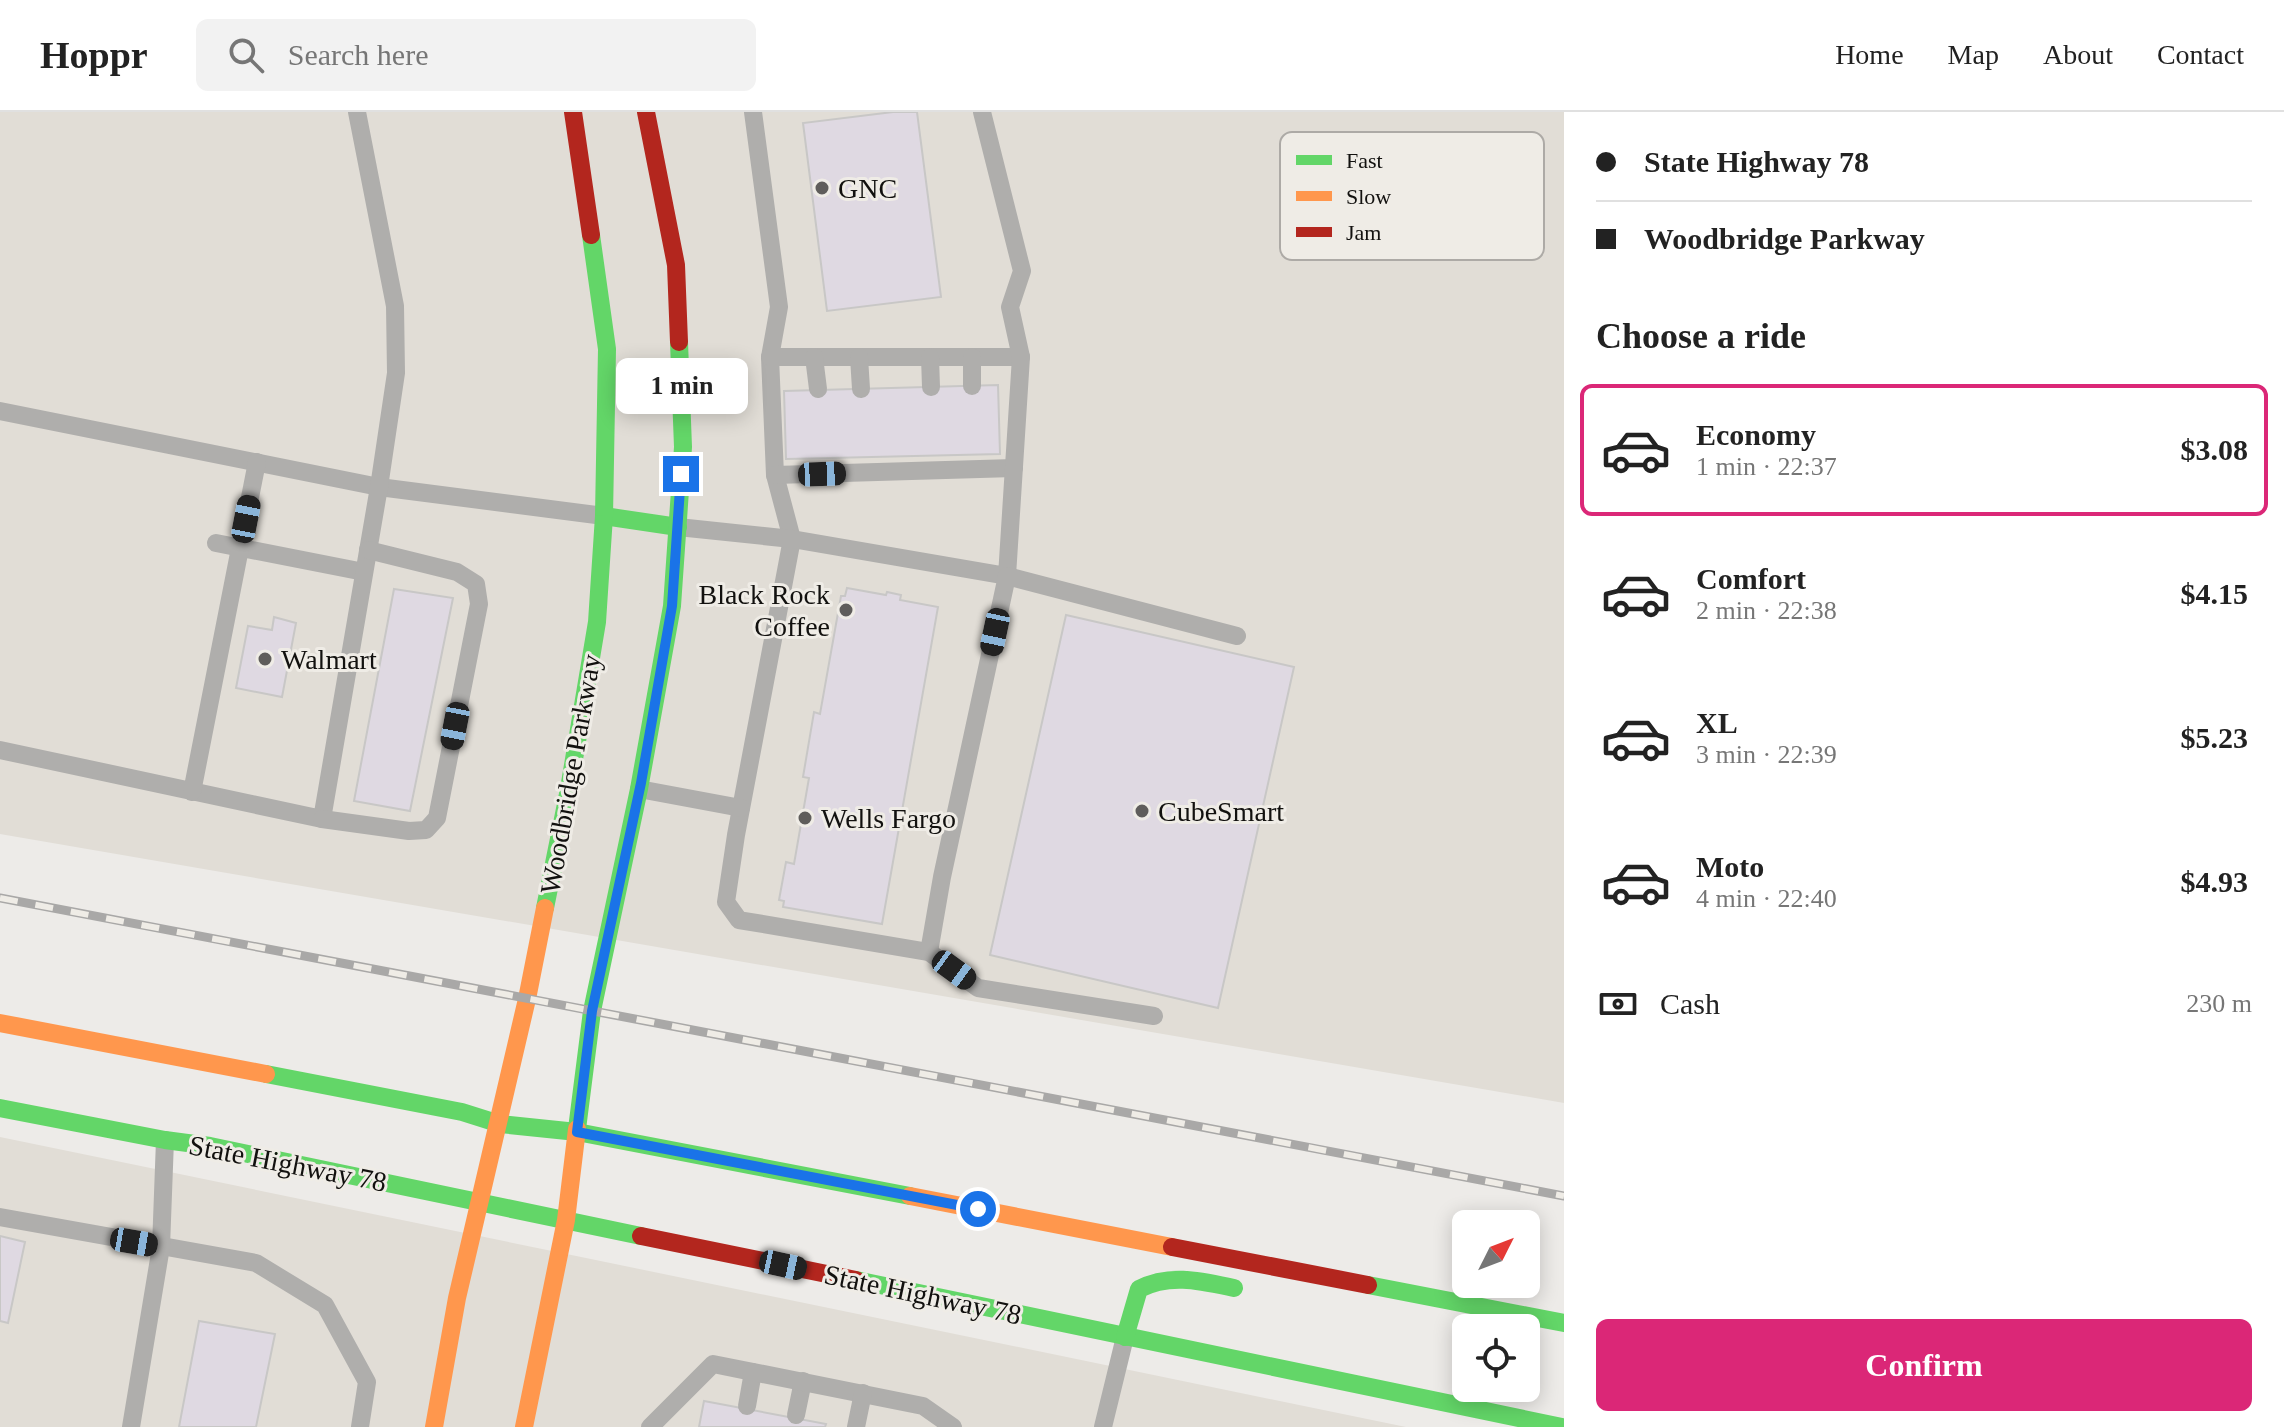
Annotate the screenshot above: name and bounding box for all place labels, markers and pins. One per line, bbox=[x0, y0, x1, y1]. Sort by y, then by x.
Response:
place label: GNC bbox=[838, 173, 897, 204]
marker: GNC bbox=[813, 179, 831, 197]
place label: Black Rock Coffee bbox=[699, 579, 830, 642]
marker: Black Rock Coffee bbox=[837, 601, 855, 619]
place label: Walmart bbox=[281, 644, 377, 675]
marker: Walmart bbox=[256, 650, 274, 668]
place label: CubeSmart bbox=[1158, 796, 1284, 827]
marker: CubeSmart bbox=[1133, 802, 1151, 820]
place label: Wells Fargo bbox=[821, 803, 956, 834]
marker: Wells Fargo bbox=[796, 809, 814, 827]

